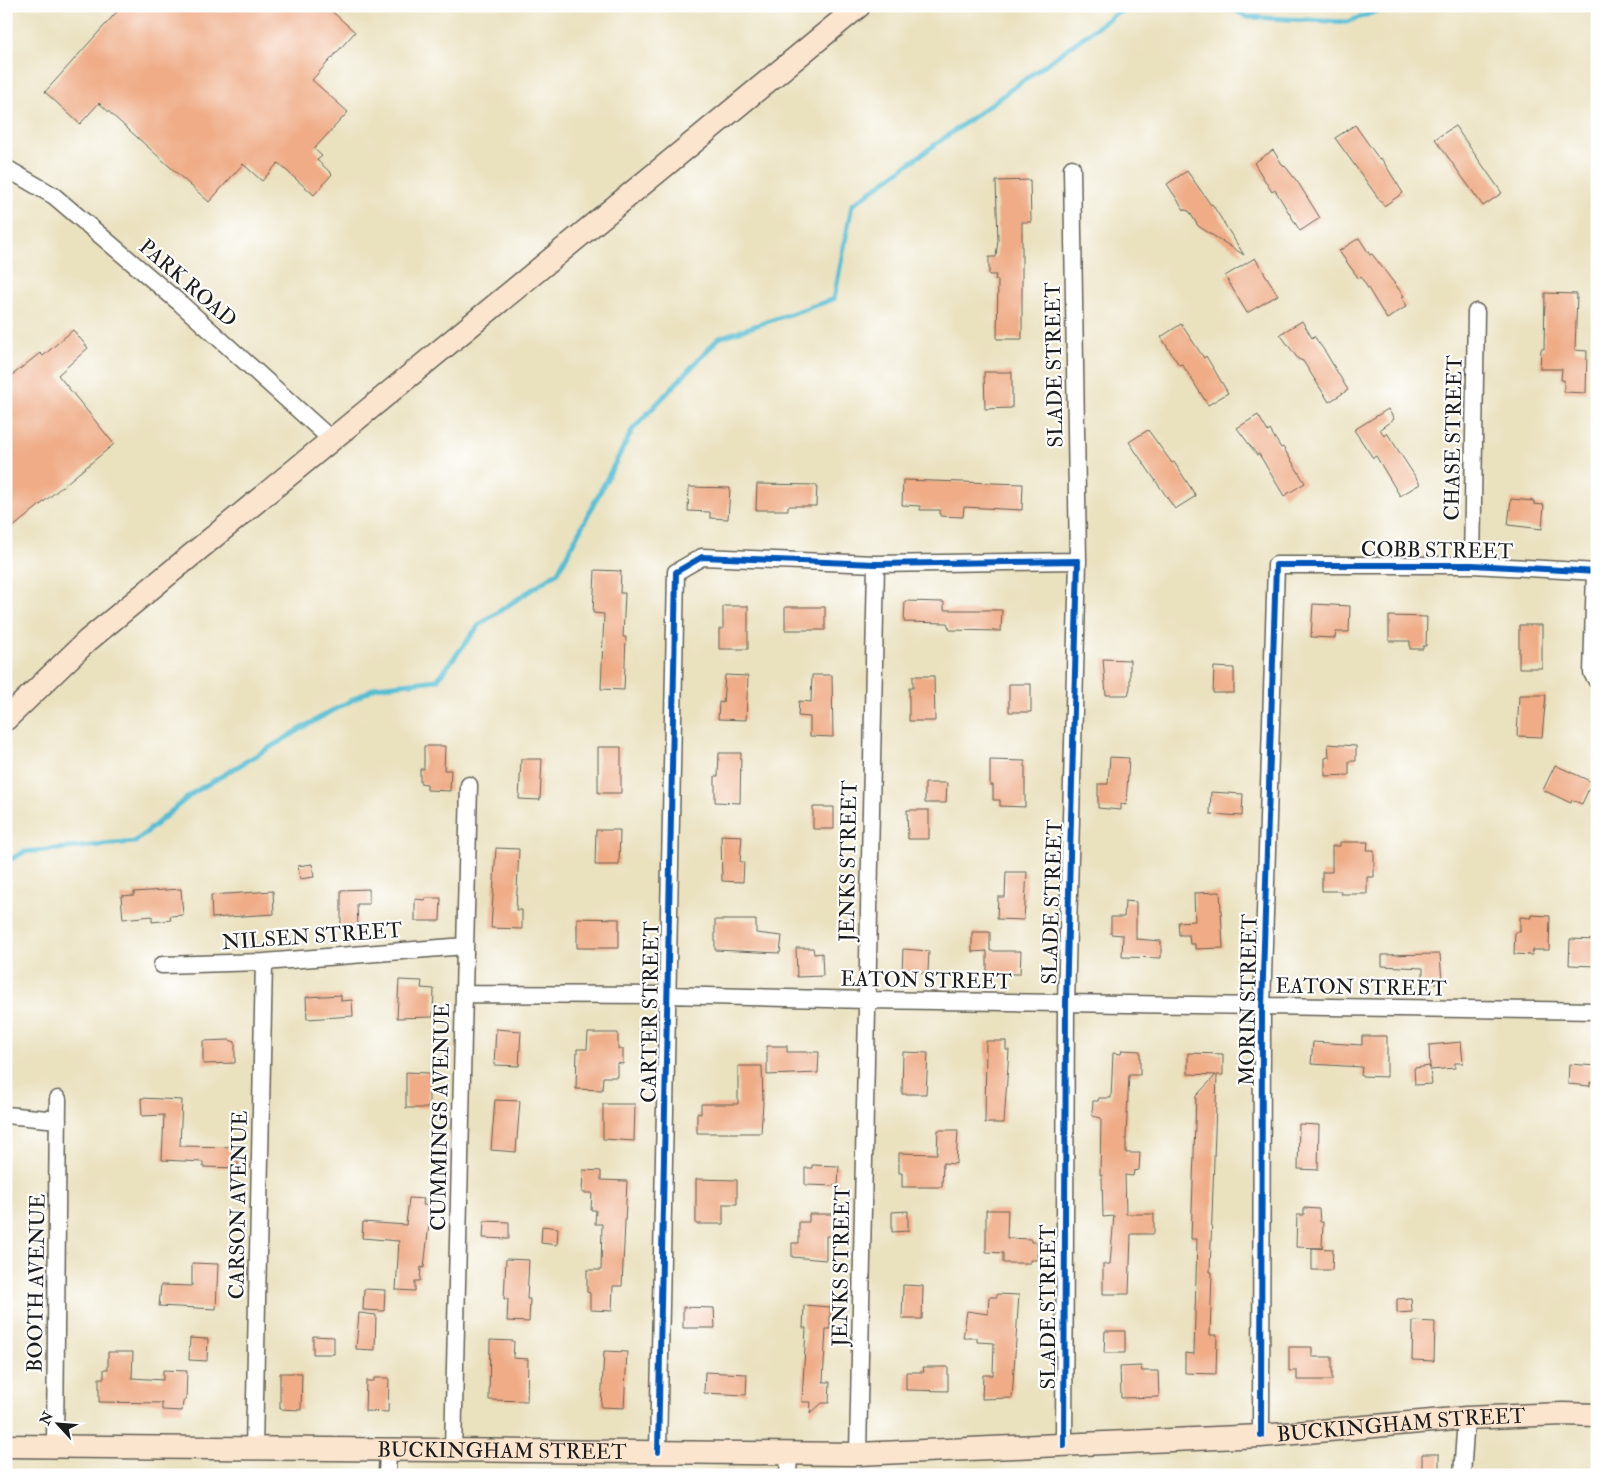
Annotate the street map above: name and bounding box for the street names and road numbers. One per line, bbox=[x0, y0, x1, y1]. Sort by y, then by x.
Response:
street label: PARK ROAD bbox=[133, 233, 242, 333]
street label: SLADE STREET bbox=[1040, 282, 1069, 448]
street label: CHASE STREET bbox=[1439, 355, 1468, 521]
street label: COBB STREET bbox=[1361, 536, 1514, 565]
street label: JENKS STREET bbox=[834, 780, 863, 943]
street label: SLADE STREET bbox=[1036, 819, 1069, 985]
street label: MORIN STREET bbox=[1234, 913, 1264, 1086]
street label: NILSEN STREET bbox=[221, 917, 403, 956]
street label: CARTER STREET bbox=[635, 921, 666, 1103]
street label: EATON STREET bbox=[840, 966, 1012, 996]
street label: EATON STREET bbox=[1275, 973, 1447, 1003]
street label: CUMMINGS AVENUE bbox=[425, 1003, 456, 1231]
street label: CARSON AVENUE bbox=[223, 1110, 254, 1300]
street label: JENKS STREET bbox=[827, 1185, 856, 1348]
street label: BOOTH AVENUE bbox=[21, 1193, 52, 1373]
street label: SLADE STREET bbox=[1035, 1224, 1062, 1390]
street label: BUCKINGHAM STREET bbox=[1276, 1403, 1526, 1449]
street label: BUCKINGHAM STREET bbox=[377, 1436, 627, 1466]

